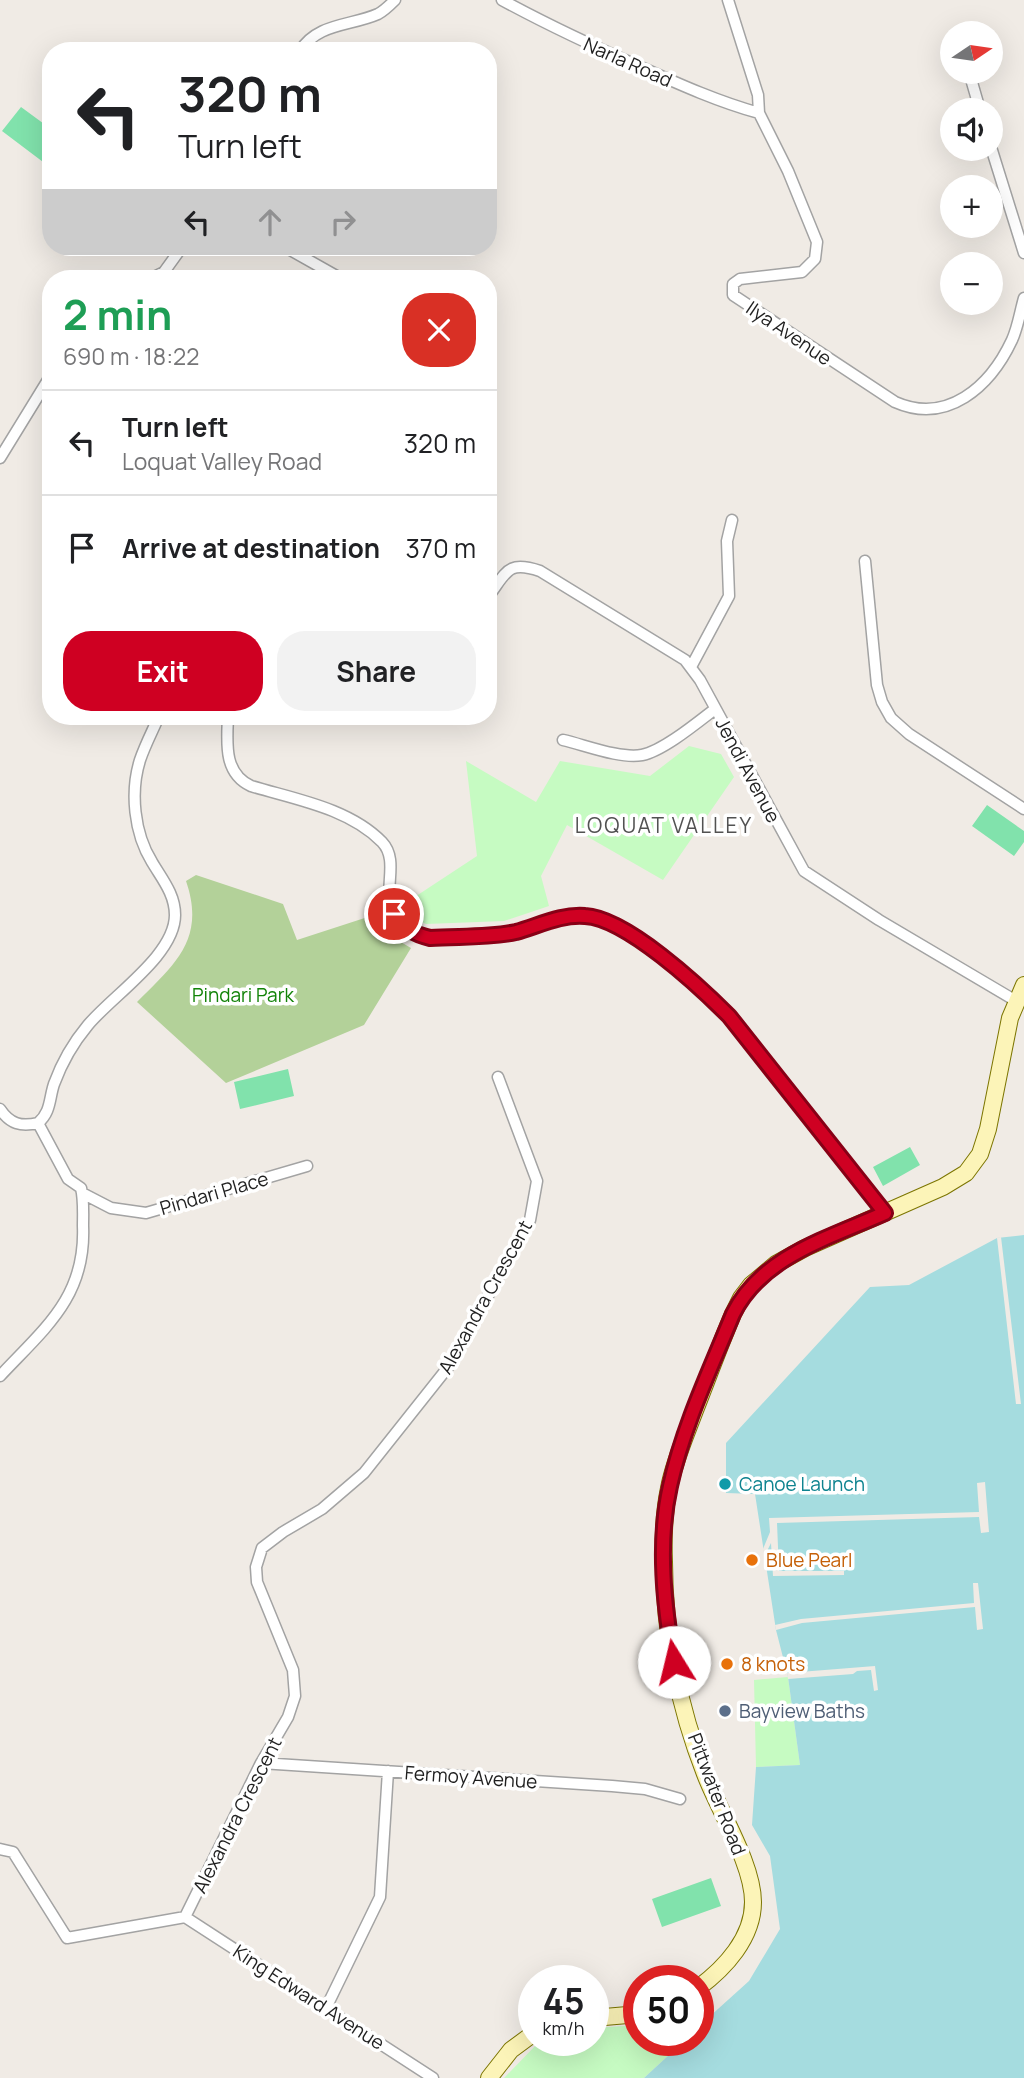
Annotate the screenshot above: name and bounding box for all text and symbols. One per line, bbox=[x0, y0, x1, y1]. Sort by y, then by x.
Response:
north arrow bbox=[940, 21, 1003, 84]
map controls bbox=[940, 21, 1003, 315]
street label: Narla Road bbox=[580, 31, 676, 93]
text: 320 m bbox=[178, 60, 322, 127]
icon: left bbox=[63, 70, 154, 161]
button: sound bbox=[940, 98, 1003, 161]
text: Turn left bbox=[178, 124, 302, 168]
button: + bbox=[940, 175, 1003, 238]
icon: left bbox=[178, 203, 216, 241]
icon: ahead bbox=[251, 203, 289, 241]
icon: right bbox=[324, 203, 362, 241]
button: − bbox=[940, 252, 1003, 315]
text: 2 min bbox=[63, 285, 172, 343]
button: close bbox=[402, 293, 476, 367]
street label: Ilya Avenue bbox=[741, 295, 837, 371]
text: 690 m · 18:22 bbox=[63, 340, 199, 372]
text: Turn left bbox=[122, 409, 229, 445]
icon: left bbox=[63, 424, 101, 462]
text: 320 m bbox=[404, 425, 476, 461]
text: Loquat Valley Road bbox=[122, 445, 322, 477]
icon: arrive bbox=[63, 529, 101, 567]
text: Arrive at destination bbox=[122, 530, 380, 566]
text: 370 m bbox=[405, 530, 476, 566]
button: Exit bbox=[63, 631, 263, 711]
button: Share bbox=[277, 631, 476, 711]
street label: Jendi Avenue bbox=[709, 713, 787, 827]
district label: LOQUAT VALLEY bbox=[575, 811, 753, 839]
pin bbox=[364, 884, 424, 944]
icon: arrive bbox=[375, 895, 413, 933]
park label: Pindari Park bbox=[192, 982, 295, 1008]
street label: Pindari Place bbox=[157, 1165, 271, 1221]
street label: Alexandra Crescent bbox=[432, 1215, 538, 1379]
place label: Canoe Launch bbox=[739, 1471, 865, 1497]
marker: Canoe Launch bbox=[717, 1476, 733, 1492]
place label: Blue Pearl bbox=[766, 1547, 852, 1573]
marker: Blue Pearl bbox=[744, 1552, 760, 1568]
position arrow bbox=[637, 1625, 711, 1699]
place label: 8 knots bbox=[741, 1651, 805, 1677]
marker: 8 knots bbox=[719, 1656, 735, 1672]
place label: Bayview Baths bbox=[739, 1698, 865, 1724]
marker: Bayview Baths bbox=[717, 1703, 733, 1719]
street label: Pittwater Road bbox=[682, 1729, 752, 1859]
street label: Alexandra Crescent bbox=[186, 1732, 288, 1898]
street label: Fermoy Avenue bbox=[404, 1759, 538, 1795]
street label: King Edward Avenue bbox=[228, 1938, 390, 2056]
speed limit sign: 50 bbox=[623, 1965, 714, 2056]
text: 45 bbox=[543, 1977, 584, 2025]
text: km/h bbox=[543, 2016, 584, 2040]

